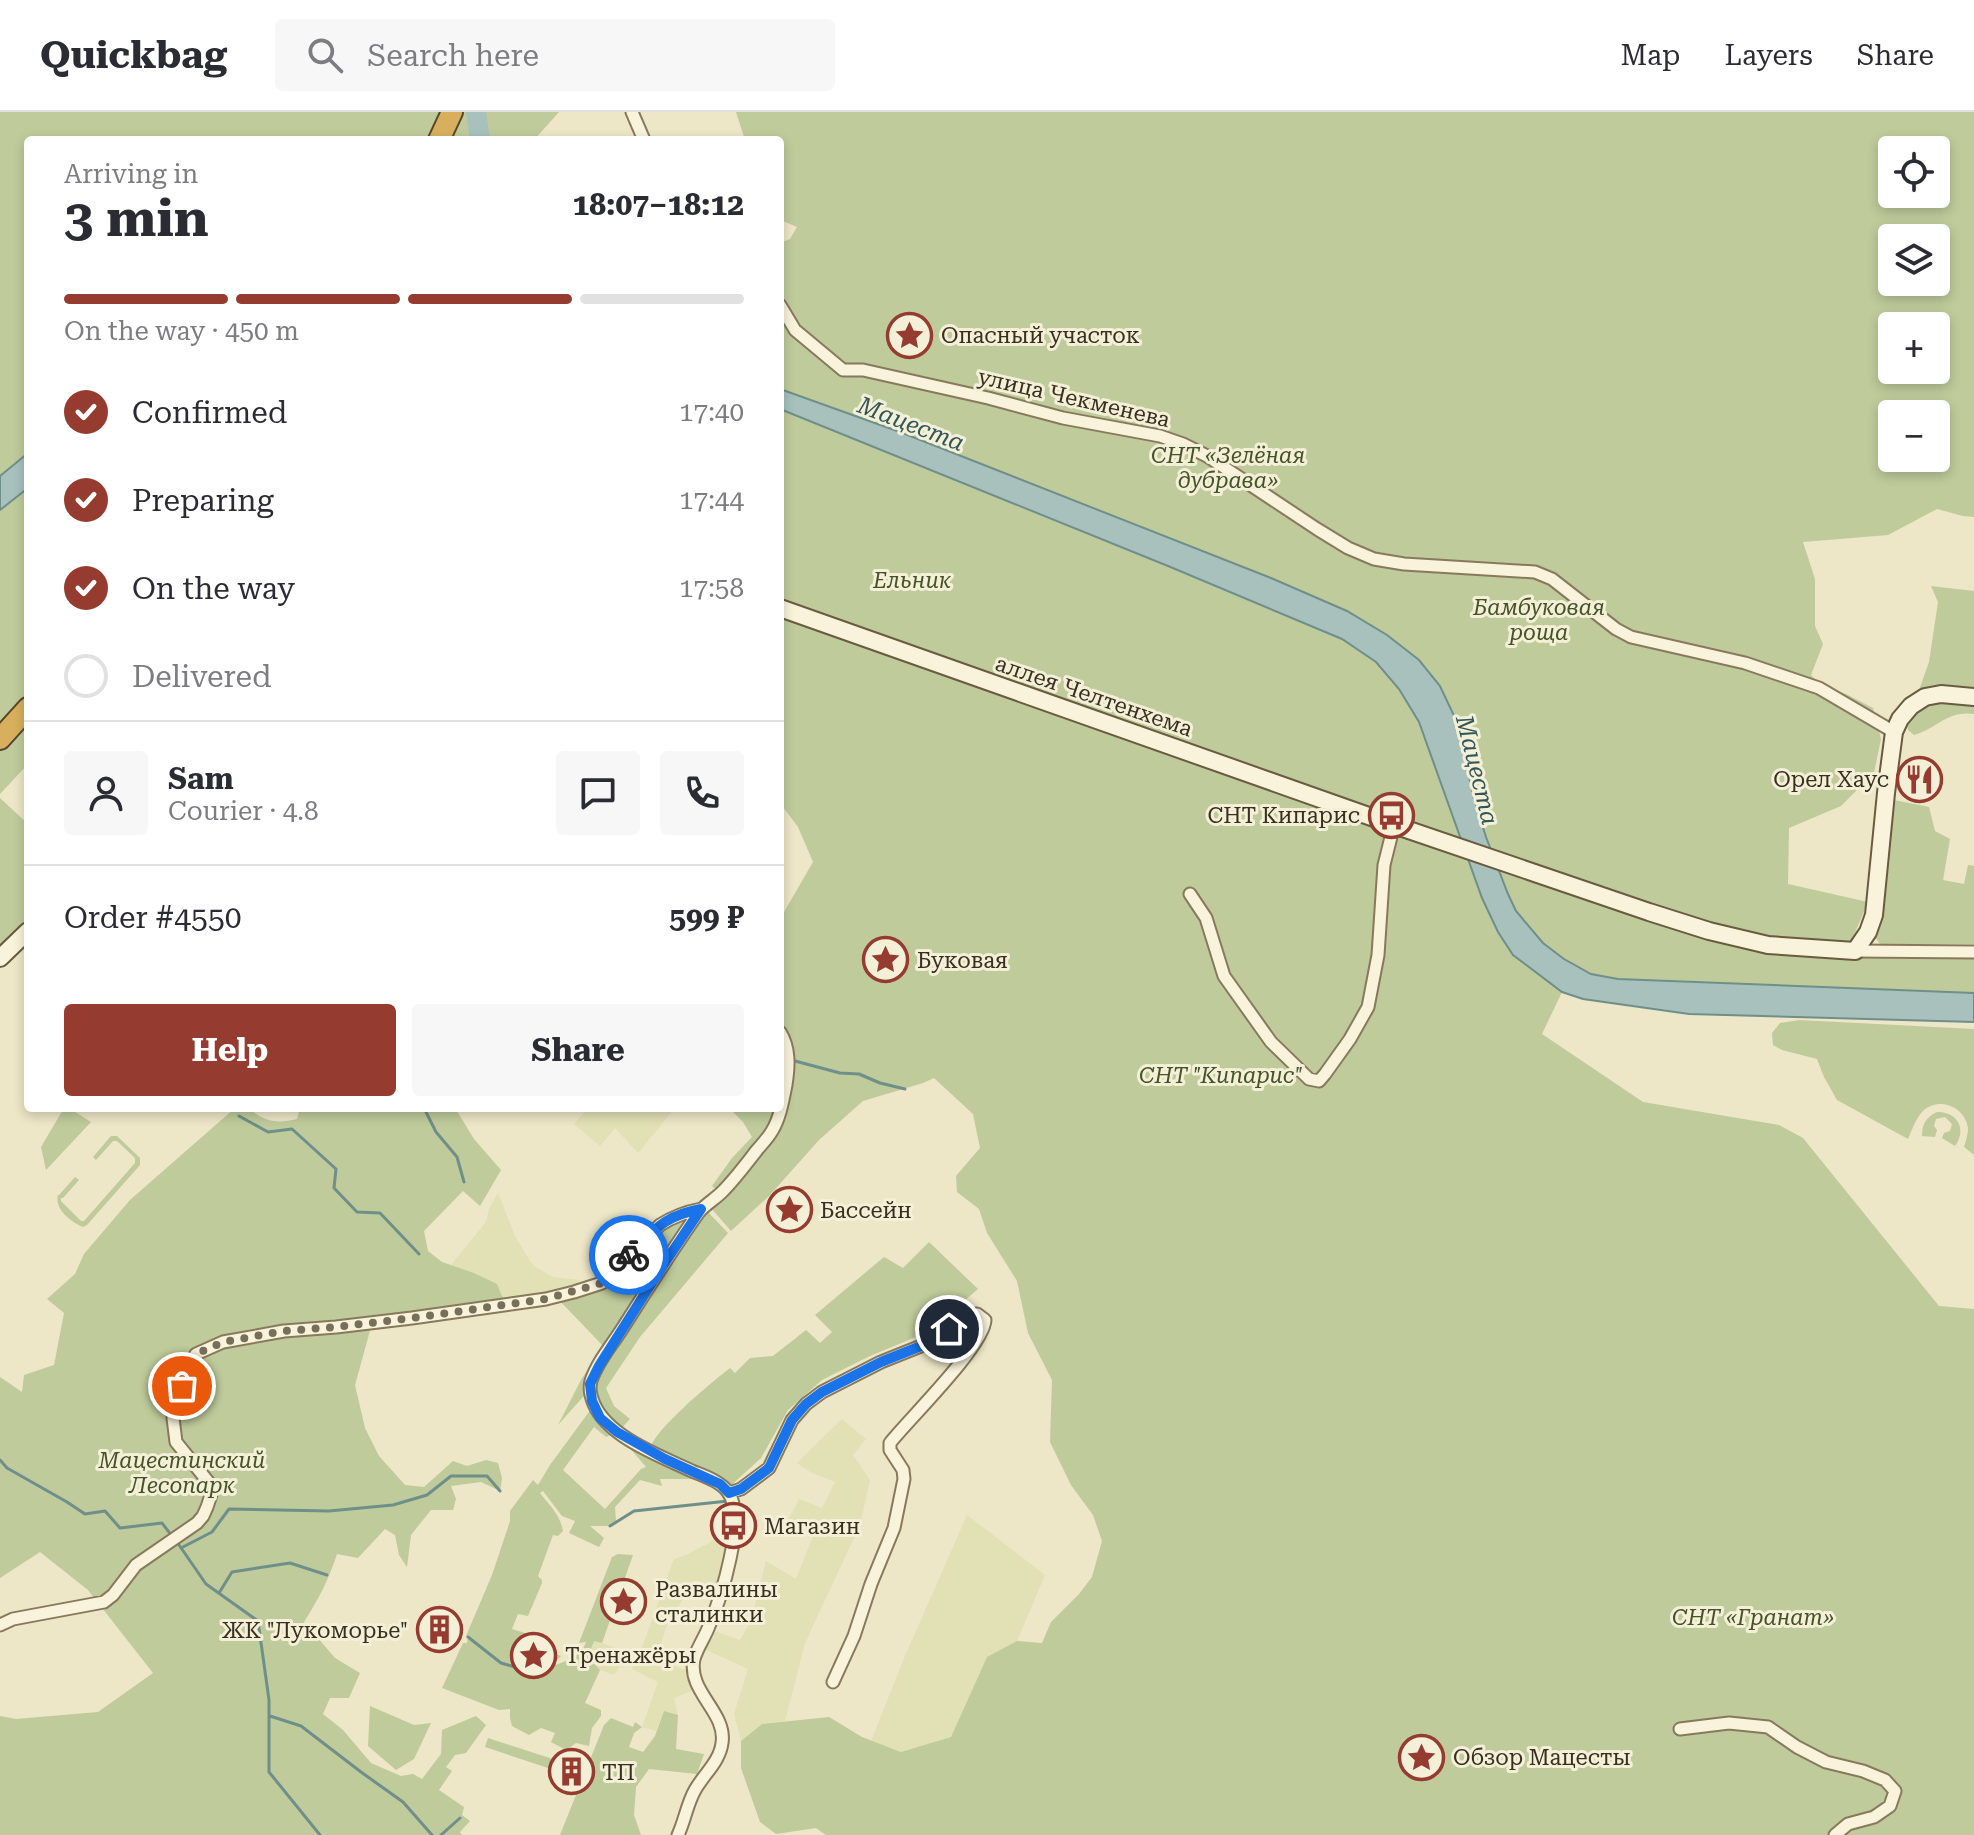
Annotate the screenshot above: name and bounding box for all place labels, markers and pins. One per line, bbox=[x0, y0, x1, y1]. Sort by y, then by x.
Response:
place icon: Опасный участок bbox=[886, 311, 934, 359]
place label: Опасный участок bbox=[941, 323, 1140, 348]
restaurant icon: Орел Хаус bbox=[1896, 755, 1944, 803]
place label: Орел Хаус bbox=[1773, 767, 1889, 792]
bus stop icon: СНТ Кипарис bbox=[1367, 791, 1415, 839]
place label: СНТ Кипарис bbox=[1207, 803, 1360, 828]
place icon: Буковая bbox=[862, 936, 910, 984]
place label: Буковая bbox=[917, 948, 1008, 973]
place icon: Бассейн bbox=[765, 1186, 813, 1234]
place label: Бассейн bbox=[820, 1198, 912, 1223]
pin bbox=[915, 1295, 983, 1363]
pin bbox=[148, 1352, 216, 1420]
bus stop icon: Магазин bbox=[709, 1502, 757, 1550]
place label: Магазин bbox=[764, 1514, 860, 1539]
place label: Развалины сталинки bbox=[655, 1577, 778, 1627]
place icon: Развалины сталинки bbox=[600, 1578, 648, 1626]
building icon: ЖК "Лукоморье" bbox=[415, 1606, 463, 1654]
place label: ЖК "Лукоморье" bbox=[222, 1618, 408, 1643]
place icon: Тренажёры bbox=[510, 1631, 558, 1679]
place label: Тренажёры bbox=[565, 1643, 696, 1668]
place icon: Обзор Мацесты bbox=[1398, 1733, 1446, 1781]
place label: Обзор Мацесты bbox=[1453, 1745, 1631, 1770]
building icon: ТП bbox=[547, 1748, 595, 1796]
place label: ТП bbox=[602, 1760, 635, 1785]

